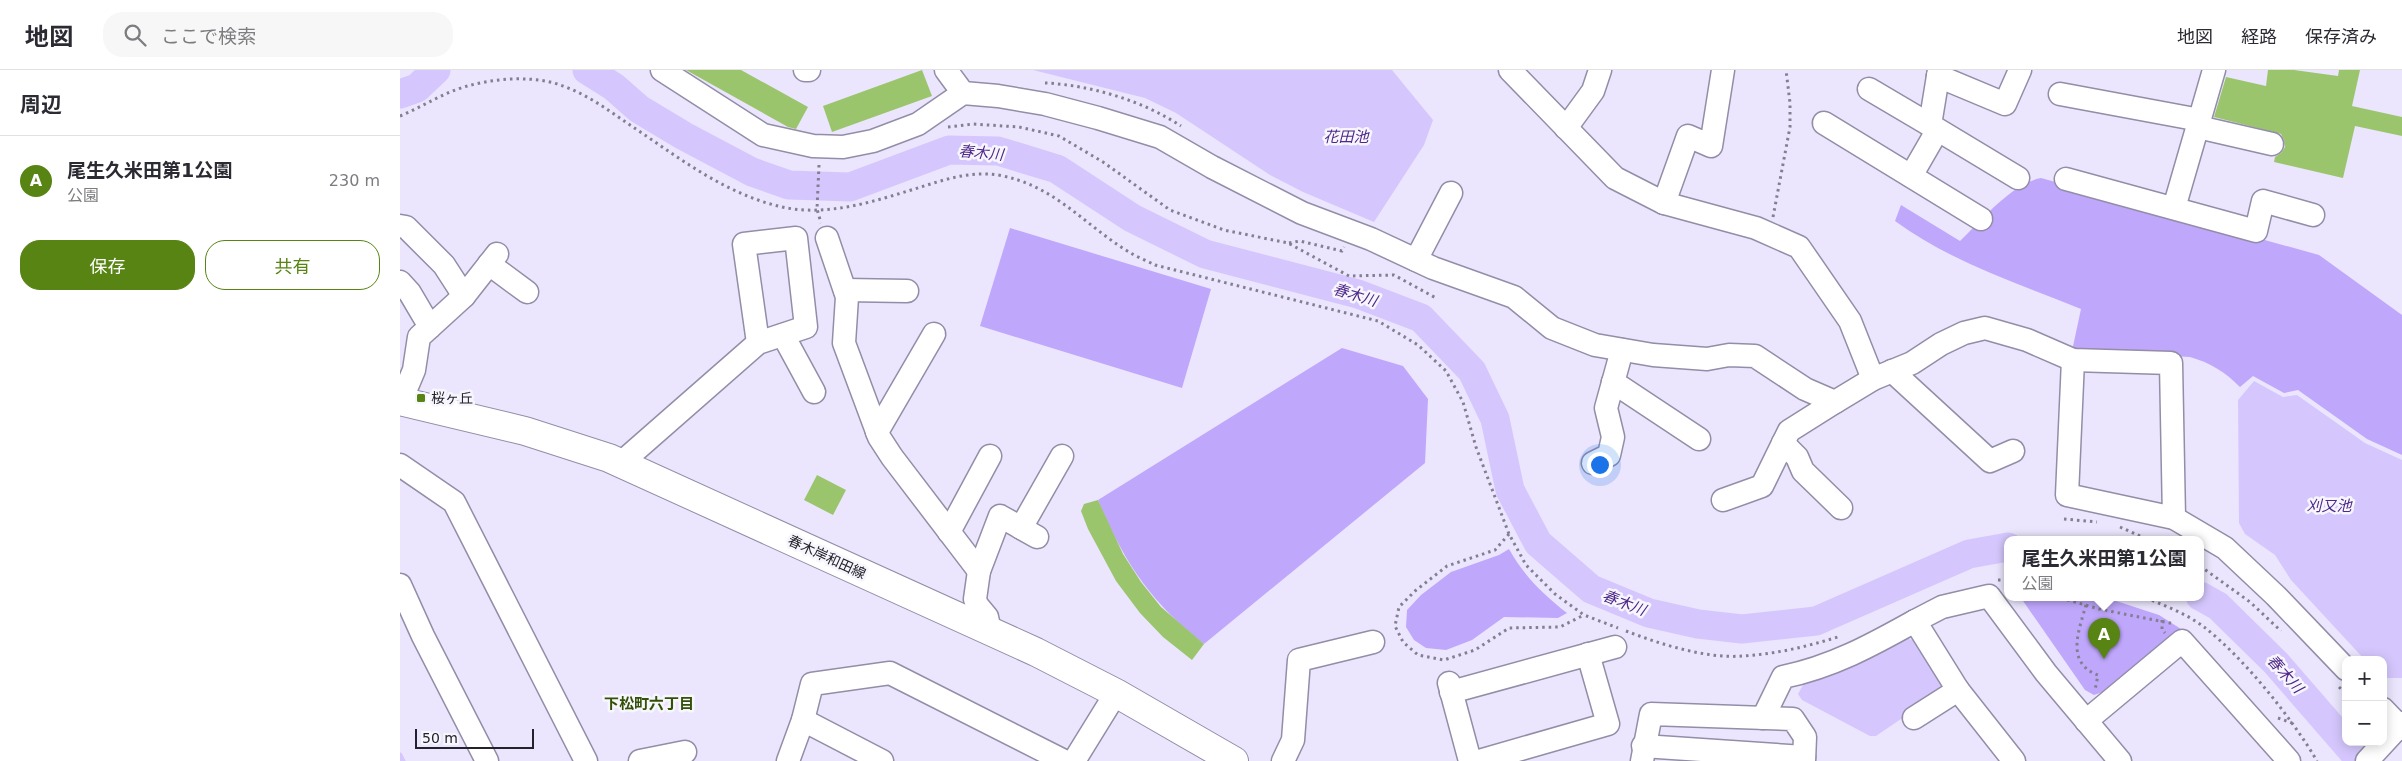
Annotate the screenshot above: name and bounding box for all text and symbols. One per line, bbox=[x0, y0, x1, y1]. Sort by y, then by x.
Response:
search box bbox=[103, 12, 453, 57]
icon: search bbox=[121, 21, 149, 49]
text: 地図 bbox=[25, 23, 73, 51]
text: ここで検索 bbox=[161, 25, 256, 47]
text: 地図 bbox=[2177, 26, 2213, 47]
text: 経路 bbox=[2241, 26, 2277, 47]
text: 保存済み bbox=[2305, 26, 2377, 47]
text: 周辺 bbox=[20, 93, 62, 117]
water label: 花田池 bbox=[1323, 128, 1370, 146]
water label: 春木川 bbox=[958, 142, 1006, 164]
text: 尾生久米田第1公園 bbox=[67, 159, 232, 181]
text: A bbox=[30, 171, 42, 190]
text: 230 m bbox=[329, 171, 380, 190]
text: 公園 bbox=[67, 186, 99, 205]
button: 保存 bbox=[20, 240, 195, 290]
button: 共有 bbox=[205, 240, 380, 290]
water label: 春木川 bbox=[1331, 280, 1381, 311]
place label: 桜ヶ丘 bbox=[431, 390, 473, 406]
marker: 桜ヶ丘 bbox=[415, 392, 427, 404]
your location bbox=[1587, 452, 1613, 478]
water label: 刈又池 bbox=[2306, 497, 2353, 515]
street label: 春木岸和田線 bbox=[786, 532, 868, 582]
popup bbox=[2004, 536, 2204, 601]
text: 尾生久米田第1公園 bbox=[2021, 547, 2187, 569]
text: 公園 bbox=[2021, 574, 2053, 593]
water label: 春木川 bbox=[1600, 587, 1650, 620]
pin: A bbox=[2088, 618, 2120, 659]
water label: 春木川 bbox=[2263, 651, 2308, 698]
map controls bbox=[2342, 656, 2387, 746]
button: + bbox=[2342, 656, 2387, 701]
district label: 下松町六丁目 bbox=[604, 695, 694, 713]
button: − bbox=[2342, 701, 2387, 746]
scale bar bbox=[415, 726, 534, 749]
text: 50 m bbox=[422, 730, 458, 746]

